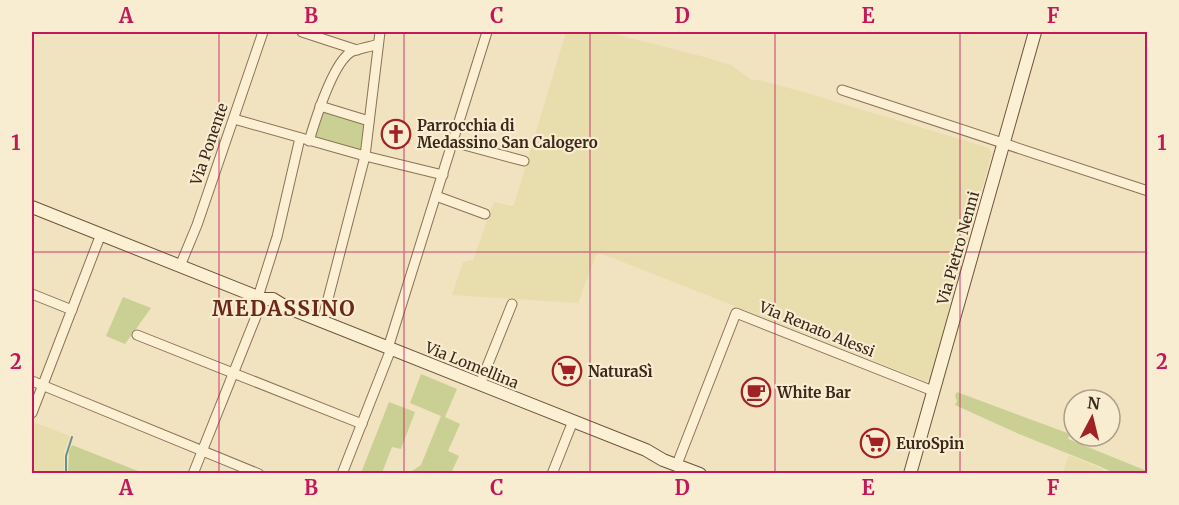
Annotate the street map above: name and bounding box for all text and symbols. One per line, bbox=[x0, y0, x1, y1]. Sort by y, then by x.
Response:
text: A bbox=[118, 3, 134, 28]
text: B bbox=[304, 3, 318, 28]
text: C bbox=[490, 3, 504, 28]
text: D bbox=[674, 3, 690, 28]
text: E bbox=[861, 3, 875, 28]
text: F bbox=[1047, 3, 1060, 28]
street label: Via Ponente bbox=[186, 100, 232, 188]
place label: Parrocchia di Medassino San Calogero bbox=[417, 116, 598, 152]
church icon: Parrocchia di Medassino San Calogero bbox=[380, 118, 412, 150]
text: 1 bbox=[11, 130, 21, 155]
text: 1 bbox=[1157, 130, 1167, 155]
street label: Via Pietro Nenni bbox=[932, 189, 983, 308]
district label: MEDASSINO bbox=[212, 295, 356, 322]
street label: Via Renato Alessi bbox=[755, 297, 878, 361]
street label: Via Lomellina bbox=[421, 337, 522, 392]
text: 2 bbox=[10, 349, 22, 374]
text: 2 bbox=[1156, 349, 1168, 374]
supermarket icon: NaturaSì bbox=[551, 355, 583, 387]
place label: NaturaSì bbox=[588, 362, 653, 381]
cafe icon: White Bar bbox=[740, 376, 772, 408]
place label: White Bar bbox=[776, 383, 851, 402]
north arrow bbox=[1062, 388, 1122, 448]
text: N bbox=[1086, 392, 1102, 414]
supermarket icon: EuroSpin bbox=[859, 427, 891, 459]
place label: EuroSpin bbox=[896, 434, 964, 453]
text: A bbox=[118, 475, 134, 500]
text: B bbox=[304, 475, 318, 500]
text: C bbox=[490, 475, 504, 500]
text: D bbox=[674, 475, 690, 500]
text: E bbox=[861, 475, 875, 500]
text: F bbox=[1047, 475, 1060, 500]

